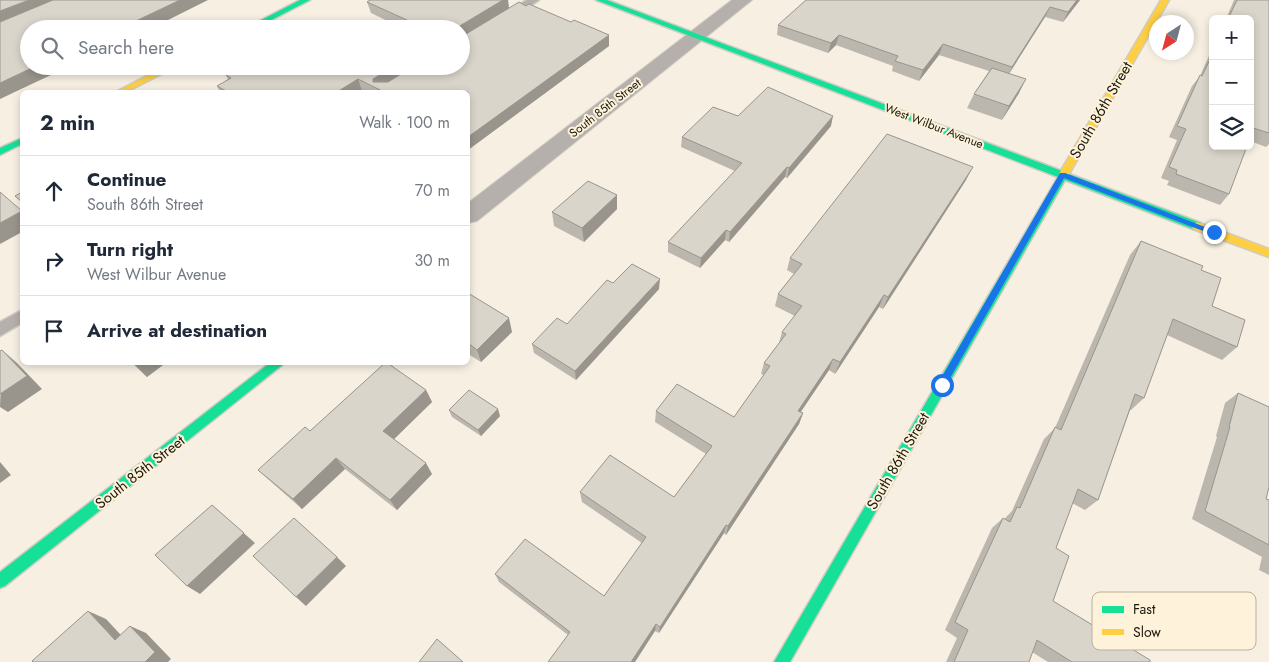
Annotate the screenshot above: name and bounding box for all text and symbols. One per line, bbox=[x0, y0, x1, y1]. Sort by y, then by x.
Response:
north arrow bbox=[1149, 15, 1194, 60]
map controls bbox=[1209, 15, 1254, 150]
button: + bbox=[1209, 15, 1254, 60]
search box bbox=[20, 20, 470, 75]
icon: search bbox=[38, 34, 66, 62]
text: Search here bbox=[78, 34, 174, 61]
street label: South 86th Street bbox=[1064, 57, 1138, 163]
button: − bbox=[1209, 60, 1254, 105]
street label: South 85th Street bbox=[565, 74, 645, 142]
street label: West Wilbur Avenue bbox=[882, 99, 986, 153]
button: layers bbox=[1209, 105, 1254, 150]
text: 2 min bbox=[40, 108, 95, 138]
text: Walk · 100 m bbox=[359, 111, 450, 134]
text: Continue bbox=[87, 166, 166, 193]
icon: ahead bbox=[40, 177, 68, 205]
text: 70 m bbox=[415, 179, 450, 202]
text: South 86th Street bbox=[87, 193, 203, 216]
route end bbox=[1203, 221, 1226, 244]
text: Turn right bbox=[87, 236, 173, 263]
icon: right bbox=[40, 247, 68, 275]
text: 30 m bbox=[414, 249, 450, 272]
text: West Wilbur Avenue bbox=[87, 263, 226, 286]
icon: arrive bbox=[40, 317, 68, 345]
text: Arrive at destination bbox=[87, 317, 267, 344]
route start bbox=[931, 374, 954, 397]
street label: South 86th Street bbox=[861, 408, 935, 514]
street label: South 85th Street bbox=[90, 430, 190, 514]
legend bbox=[1092, 592, 1256, 650]
text: Fast bbox=[1133, 599, 1156, 619]
text: Slow bbox=[1133, 622, 1161, 642]

